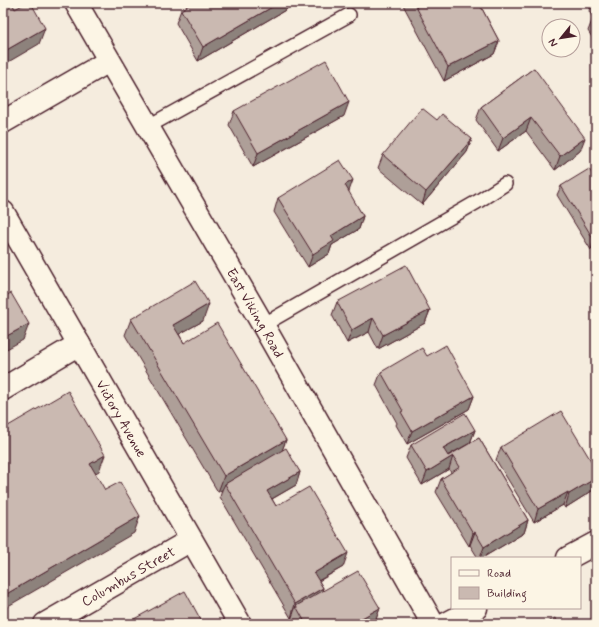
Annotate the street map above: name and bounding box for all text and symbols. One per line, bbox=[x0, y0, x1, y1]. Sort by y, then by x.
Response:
north arrow bbox=[541, 18, 581, 58]
text: N bbox=[545, 36, 561, 49]
street label: East Viking Road bbox=[222, 265, 288, 361]
street label: Victory Avenue bbox=[91, 377, 150, 461]
street label: Columbus Street bbox=[79, 543, 179, 611]
legend bbox=[451, 557, 581, 609]
text: Road bbox=[487, 566, 511, 582]
text: Building bbox=[487, 586, 527, 603]

